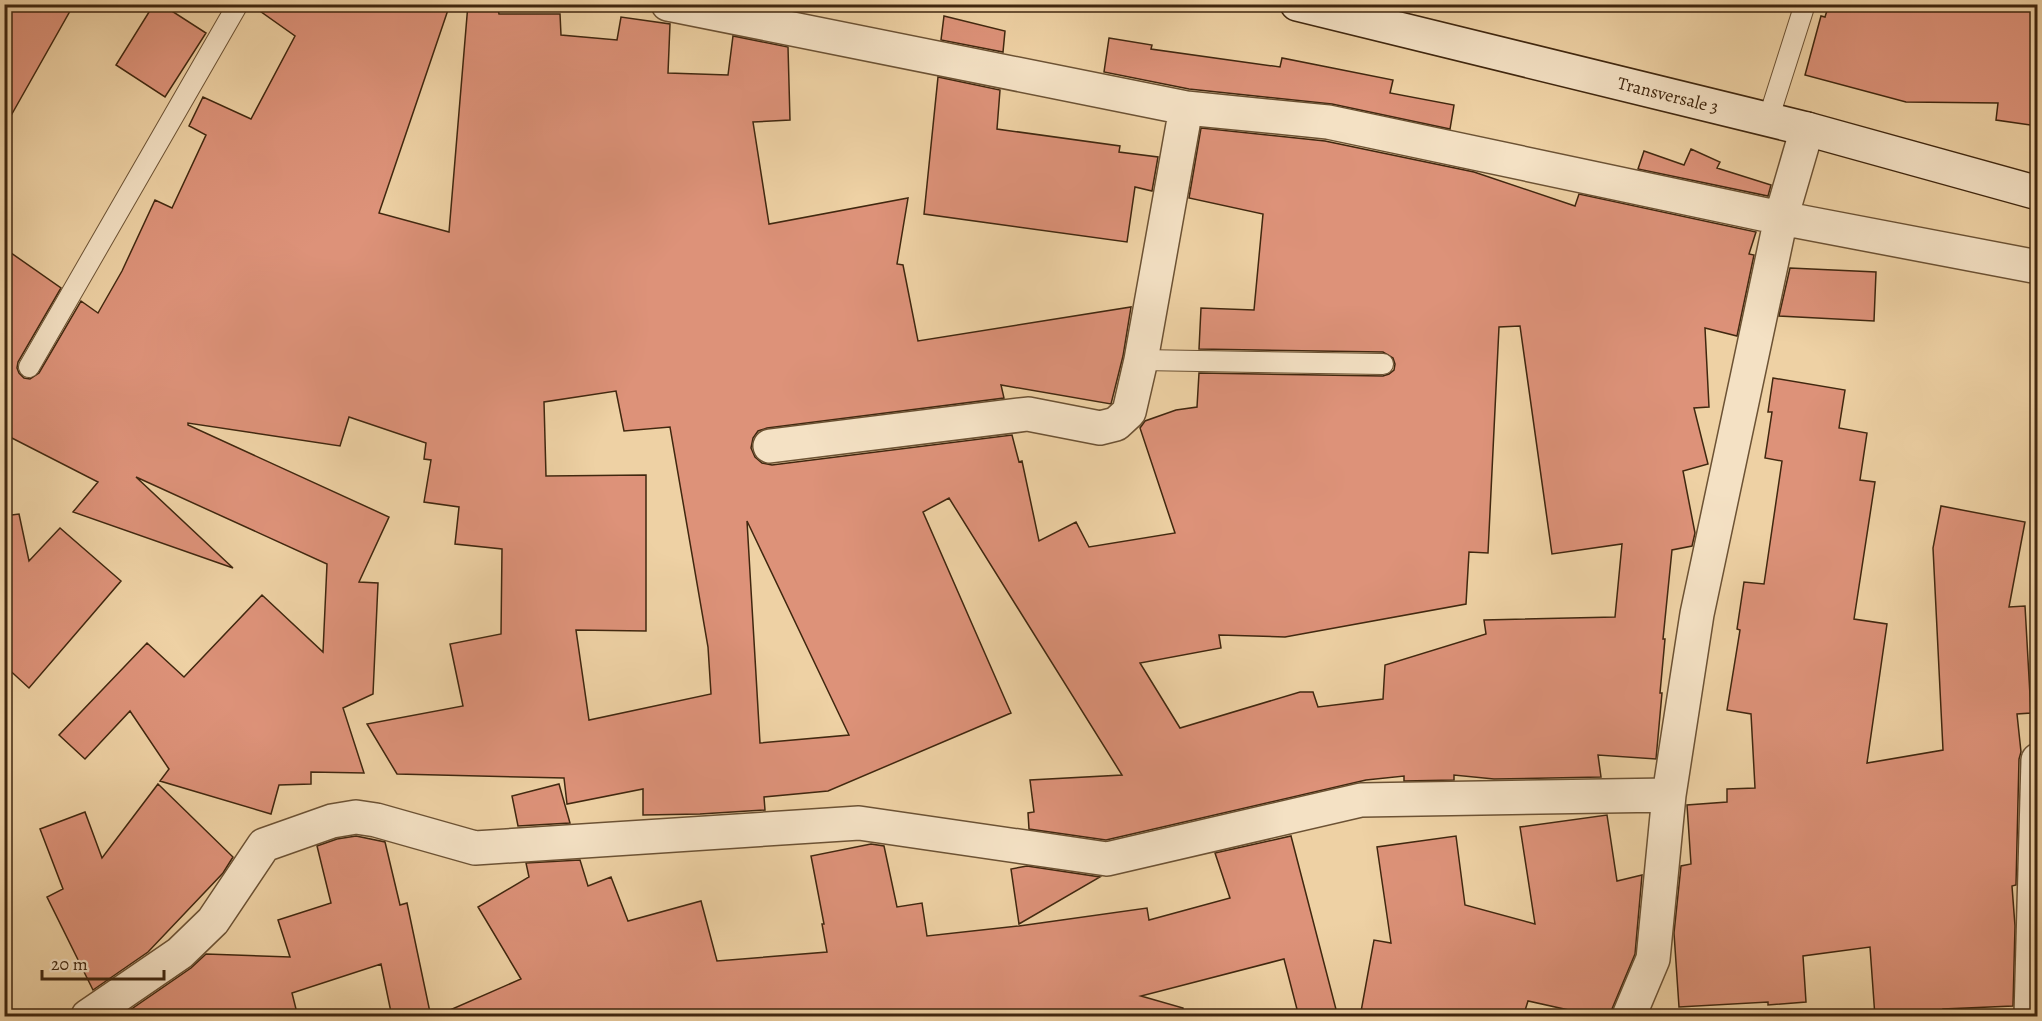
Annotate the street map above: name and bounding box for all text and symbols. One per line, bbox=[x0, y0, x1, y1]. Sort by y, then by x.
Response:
street label: Transversale 3 bbox=[1615, 71, 1721, 119]
scale bar bbox=[42, 943, 164, 981]
text: 20 m bbox=[51, 952, 88, 976]

